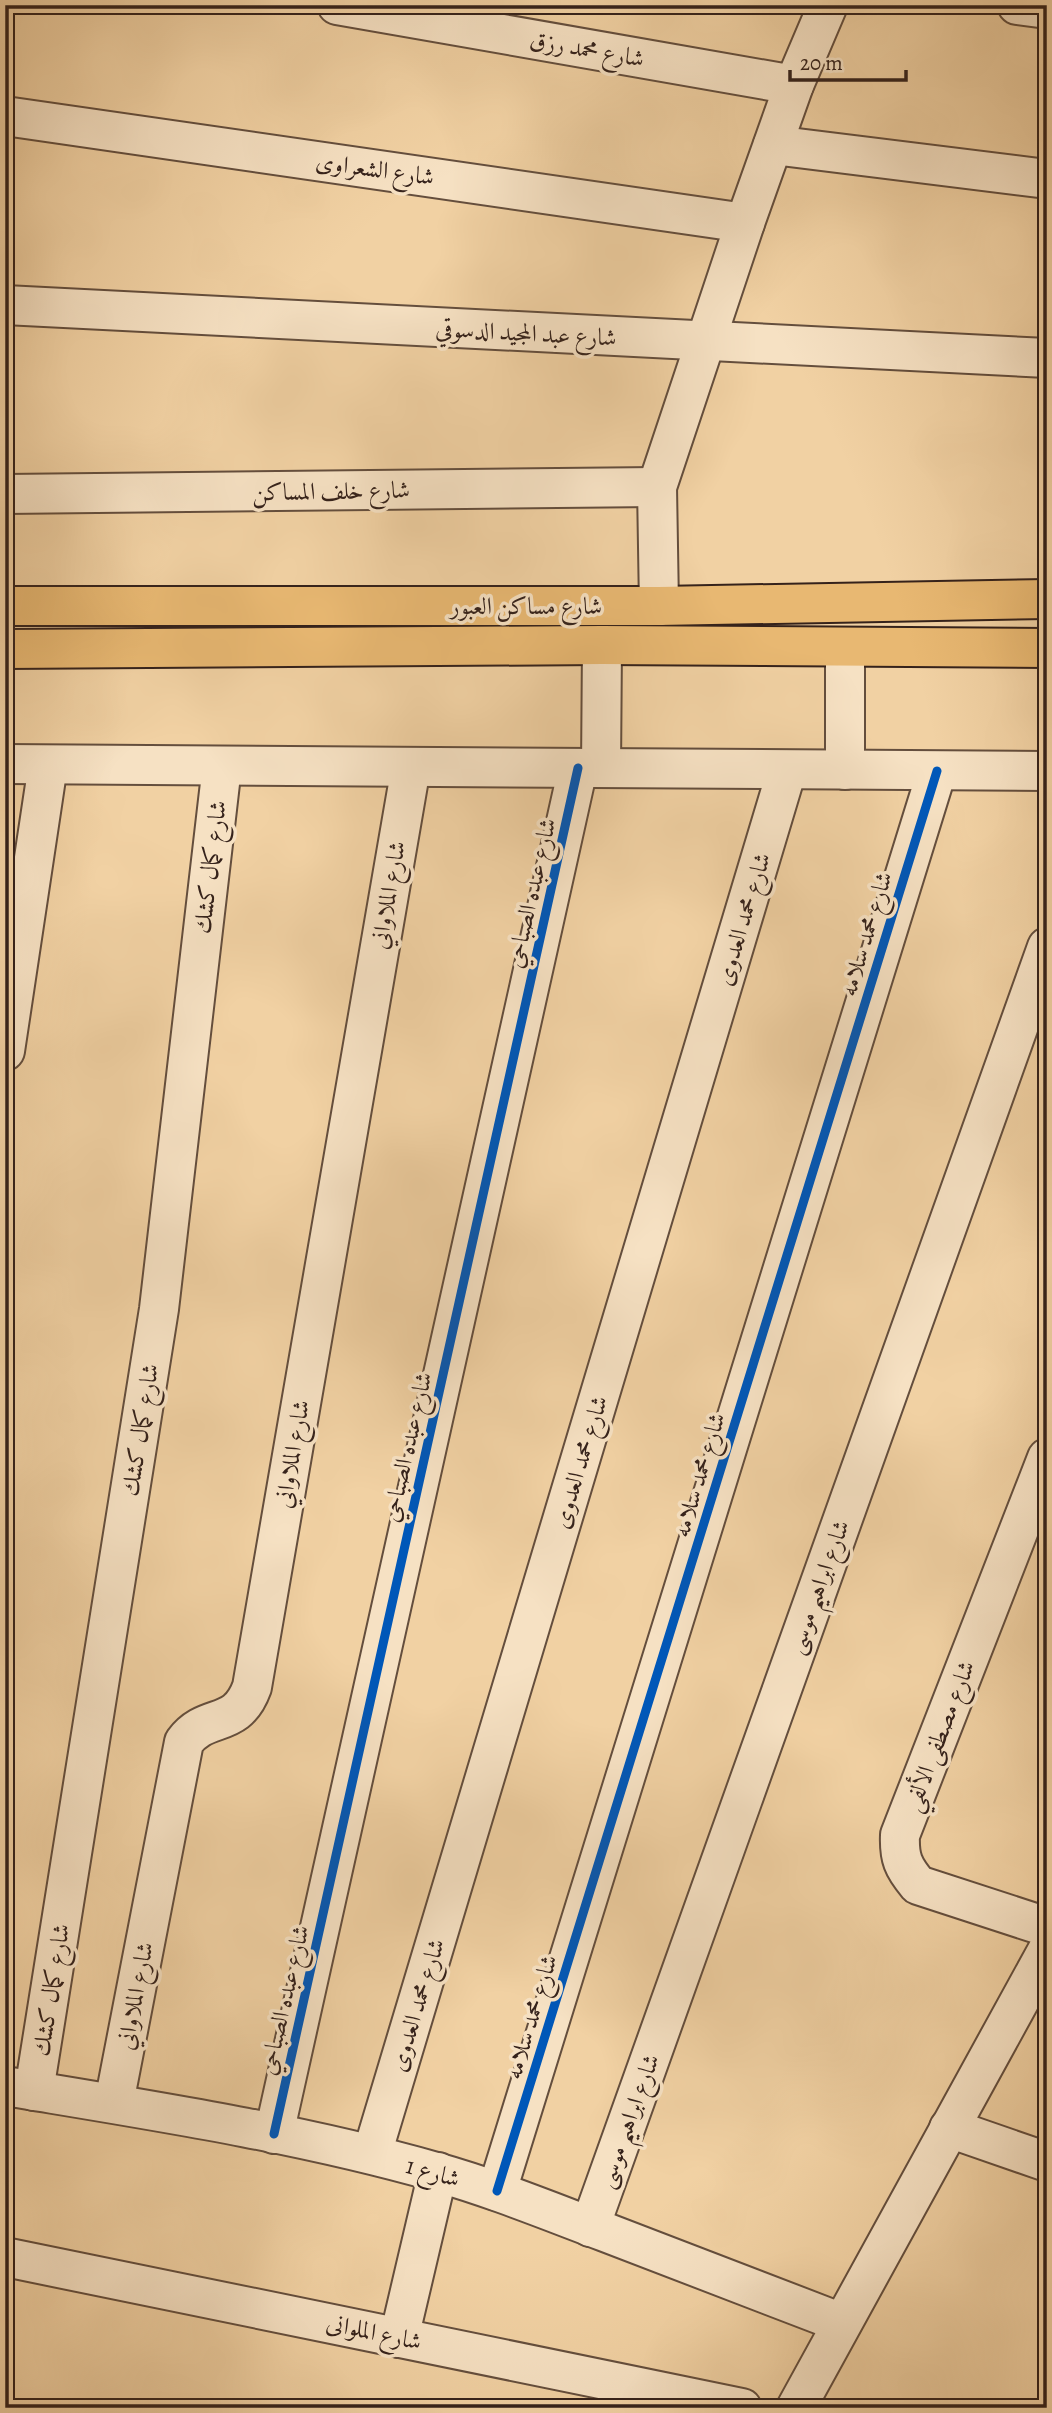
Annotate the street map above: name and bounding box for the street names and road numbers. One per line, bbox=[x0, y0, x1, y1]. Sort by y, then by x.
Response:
street label: شارع محمد رزق bbox=[527, 23, 647, 79]
street label: شارع الشعراوى bbox=[313, 145, 436, 197]
street label: شارع عبد المجيد الدسوقي bbox=[434, 312, 617, 358]
street label: شارع خلف المساكن bbox=[252, 474, 410, 512]
street label: شارع مساكن العبور bbox=[448, 590, 602, 626]
street label: شارع كمال كشك bbox=[186, 799, 238, 936]
street label: شارع عبده الصباحي bbox=[498, 815, 568, 972]
street label: شارع الملاواني bbox=[363, 838, 417, 952]
street label: شارع محمد العدوى bbox=[708, 849, 782, 991]
street label: شارع محمد سلامه bbox=[832, 868, 904, 1001]
street label: شارع كمال كشك bbox=[114, 1361, 170, 1499]
street label: شارع عبده الصباحي bbox=[374, 1369, 444, 1526]
street label: شارع محمد العدوى bbox=[545, 1392, 619, 1534]
street label: شارع الملاواني bbox=[267, 1397, 321, 1511]
street label: شارع محمد سلامه bbox=[665, 1409, 737, 1542]
street label: شارع ابراهيم موسى bbox=[779, 1515, 865, 1661]
street label: شارع مصطفى الألفي bbox=[896, 1656, 989, 1819]
street label: شارع كمال كشك bbox=[25, 1921, 81, 2059]
street label: شارع عبده الصباحي bbox=[251, 1922, 321, 2079]
street label: شارع محمد العدوى bbox=[382, 1935, 456, 2077]
street label: شارع الملاواني bbox=[109, 1939, 165, 2053]
street label: شارع محمد سلامه bbox=[497, 1951, 569, 2084]
street label: شارع ابراهيم موسى bbox=[589, 2049, 675, 2195]
street label: شارع 1 bbox=[401, 2149, 464, 2199]
street label: شارع الملوانى bbox=[323, 2306, 425, 2362]

